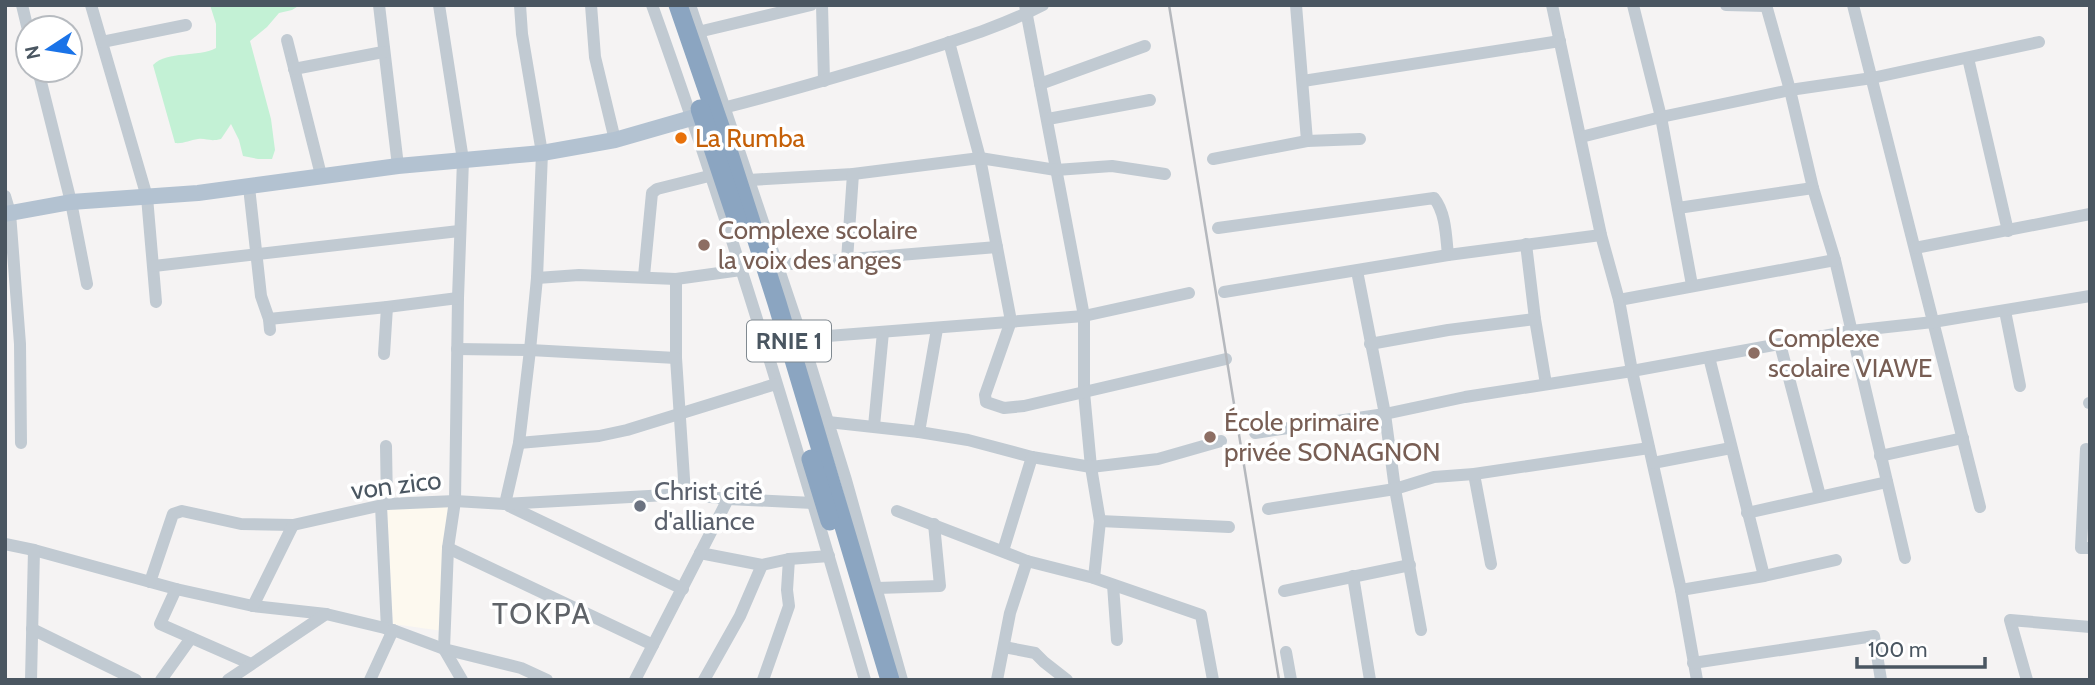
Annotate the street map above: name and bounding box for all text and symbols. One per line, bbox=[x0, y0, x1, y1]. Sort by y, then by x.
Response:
north arrow bbox=[14, 14, 84, 84]
text: N bbox=[20, 43, 46, 61]
place label: La Rumba bbox=[695, 122, 806, 154]
marker: La Rumba bbox=[673, 130, 689, 146]
place label: Complexe scolaire la voix des anges bbox=[718, 214, 917, 276]
marker: Complexe scolaire la voix des anges bbox=[696, 237, 712, 253]
road number: RNIE 1 bbox=[747, 320, 831, 362]
place label: Complexe scolaire VIAWE bbox=[1768, 322, 1932, 384]
marker: Complexe scolaire VIAWE bbox=[1746, 345, 1762, 361]
place label: École primaire privée SONAGNON bbox=[1224, 406, 1441, 468]
marker: École primaire privée SONAGNON bbox=[1202, 429, 1218, 445]
street label: von zico bbox=[349, 464, 443, 506]
place label: Christ cité d'alliance bbox=[654, 475, 763, 537]
marker: Christ cité d'alliance bbox=[632, 498, 648, 514]
district label: TOKPA bbox=[492, 595, 592, 632]
scale bar bbox=[1857, 626, 1985, 670]
text: 100 m bbox=[1868, 637, 1927, 662]

